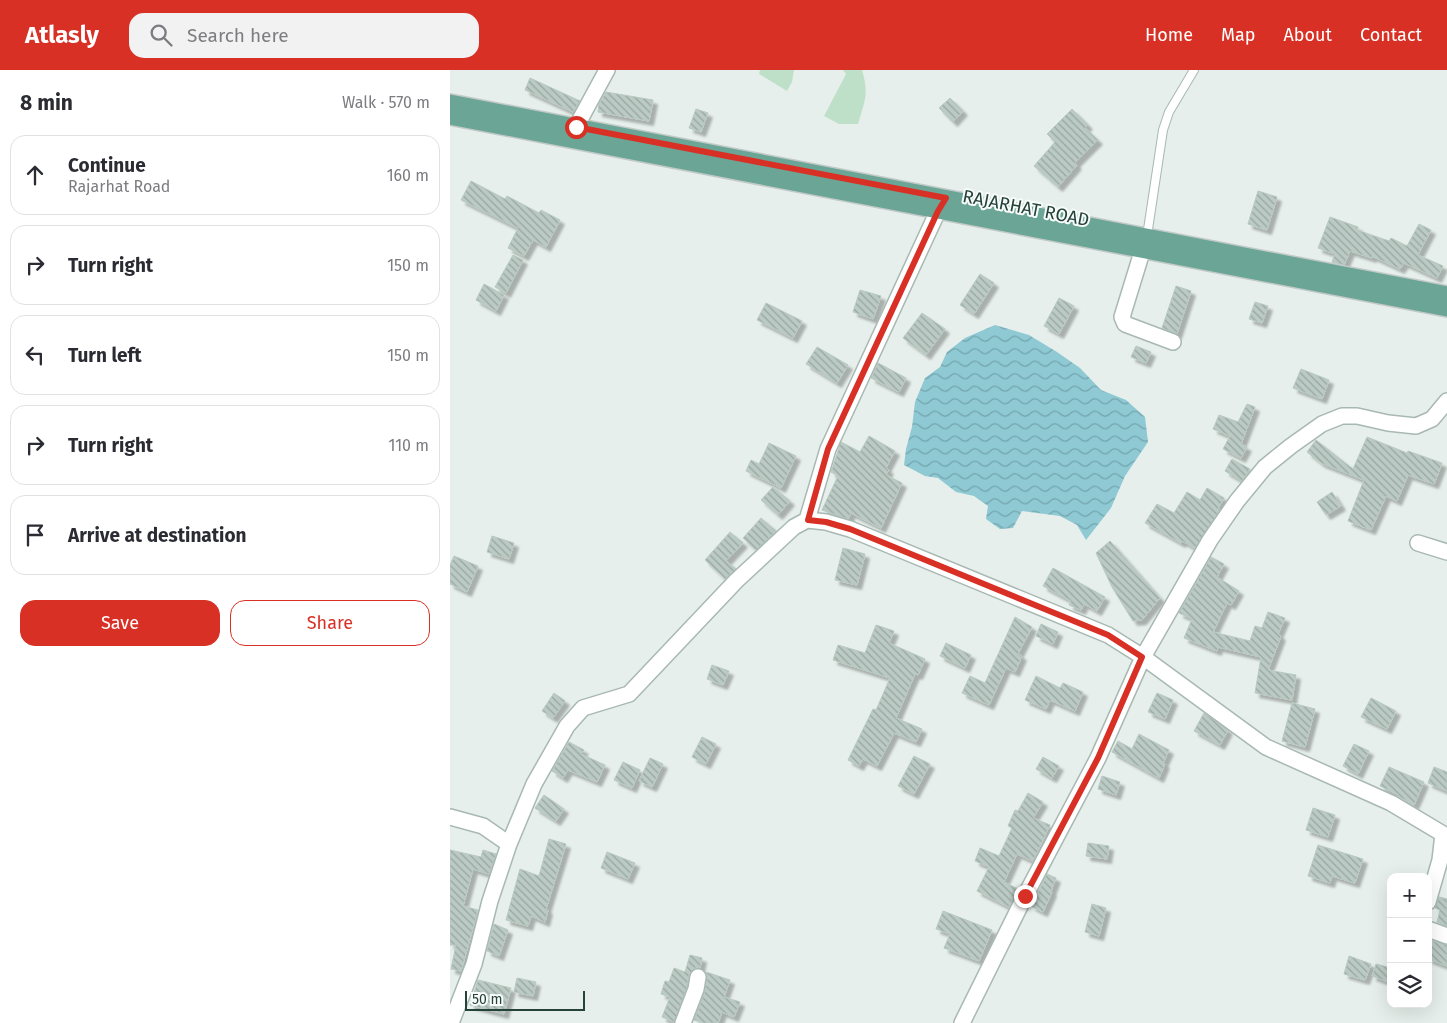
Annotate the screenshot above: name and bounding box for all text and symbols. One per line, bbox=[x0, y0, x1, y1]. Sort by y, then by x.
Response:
search box bbox=[129, 13, 479, 58]
text: Atlasly bbox=[25, 21, 99, 49]
icon: search bbox=[147, 21, 175, 49]
text: Search here bbox=[187, 24, 289, 47]
text: Home bbox=[1145, 24, 1193, 46]
text: Map bbox=[1221, 24, 1255, 46]
text: About bbox=[1283, 24, 1332, 46]
text: Contact bbox=[1360, 24, 1422, 46]
text: 8 min bbox=[20, 90, 73, 116]
text: Walk · 570 m bbox=[342, 93, 430, 112]
route start bbox=[565, 116, 588, 139]
text: Continue bbox=[68, 154, 146, 177]
icon: ahead bbox=[21, 161, 49, 189]
text: 160 m bbox=[387, 166, 429, 185]
text: Rajarhat Road bbox=[68, 177, 170, 196]
street label: RAJARHAT ROAD bbox=[961, 185, 1091, 231]
icon: right bbox=[21, 251, 49, 279]
text: Turn right bbox=[68, 254, 153, 277]
text: 150 m bbox=[387, 256, 429, 275]
icon: left bbox=[21, 341, 49, 369]
text: Turn left bbox=[68, 344, 142, 367]
text: 150 m bbox=[387, 346, 429, 365]
icon: right bbox=[21, 431, 49, 459]
text: Turn right bbox=[68, 434, 153, 457]
text: 110 m bbox=[388, 436, 429, 455]
icon: arrive bbox=[21, 521, 49, 549]
text: Arrive at destination bbox=[68, 524, 247, 547]
button: Save bbox=[20, 600, 220, 646]
button: Share bbox=[230, 600, 430, 646]
map controls bbox=[1387, 873, 1432, 1008]
button: + bbox=[1387, 873, 1432, 918]
route end bbox=[1014, 885, 1037, 908]
button: − bbox=[1387, 918, 1432, 963]
button: layers bbox=[1387, 963, 1432, 1008]
scale bar bbox=[465, 988, 585, 1011]
text: 50 m bbox=[472, 991, 503, 1008]

